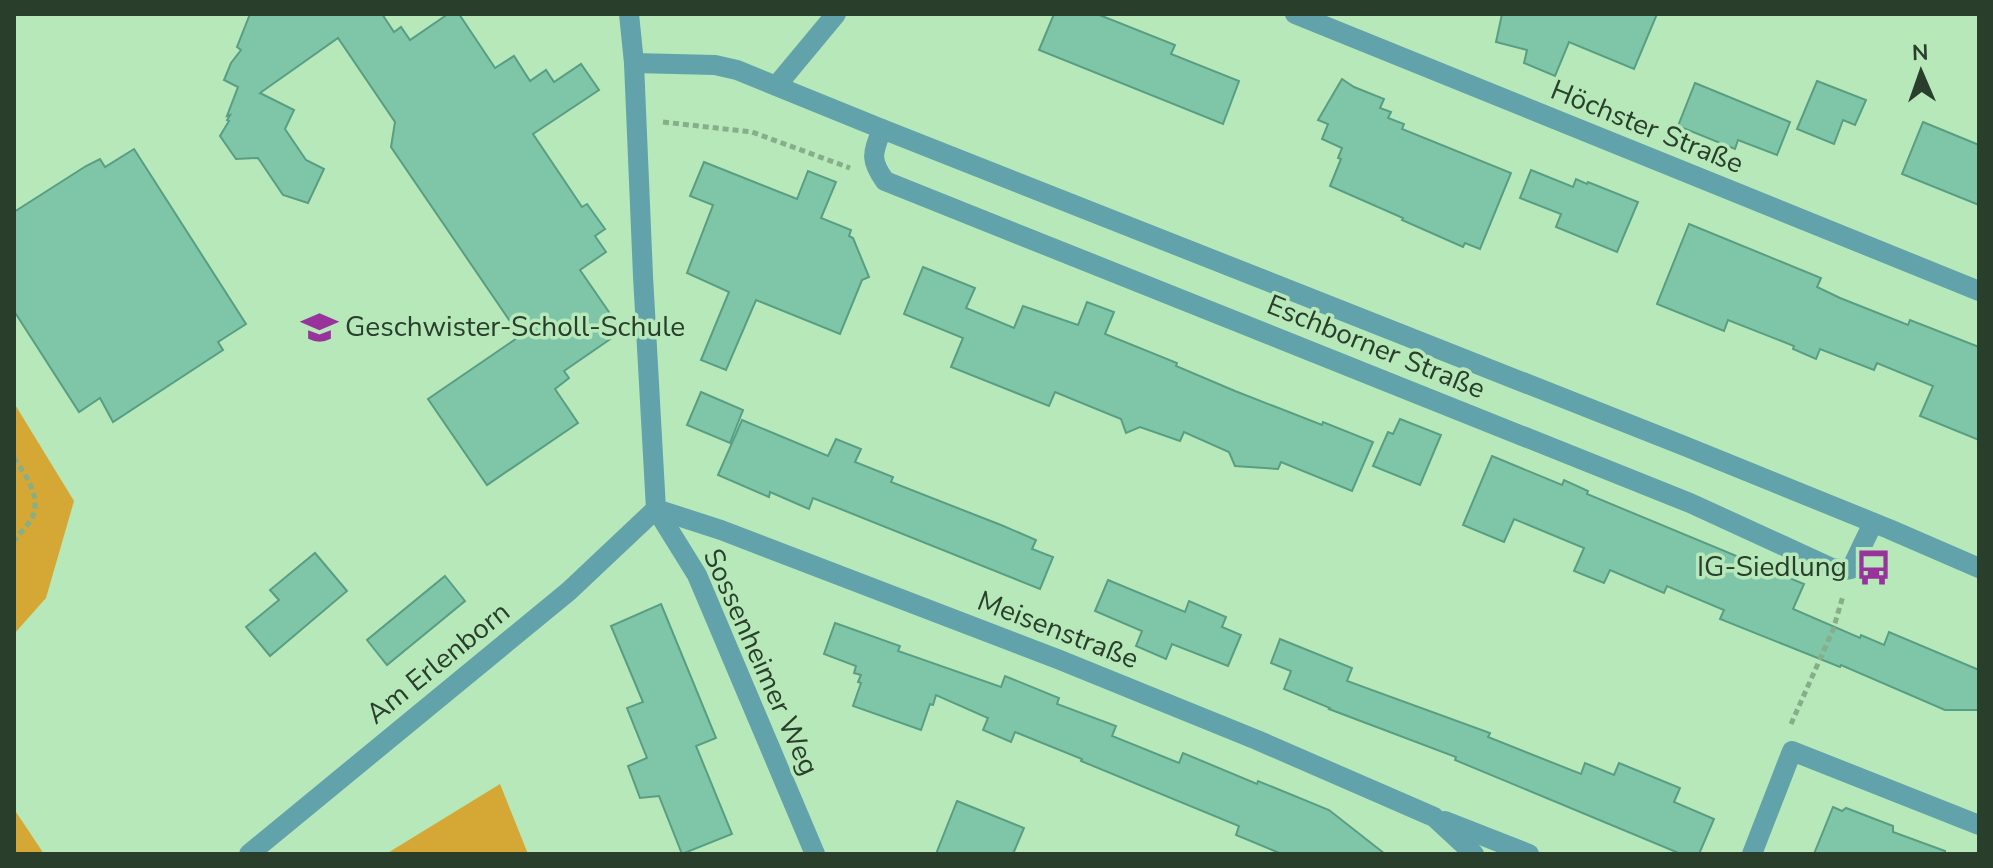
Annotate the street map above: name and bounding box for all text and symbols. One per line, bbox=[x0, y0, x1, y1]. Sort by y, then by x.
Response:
north arrow bbox=[1881, 32, 1961, 112]
text: N bbox=[1912, 38, 1929, 68]
street label: Höchster Straße bbox=[1545, 71, 1749, 183]
street label: Eschborner Straße bbox=[1261, 286, 1491, 408]
school or university icon: Geschwister-Scholl-Schule bbox=[300, 308, 338, 346]
place label: Geschwister-Scholl-Schule bbox=[345, 308, 685, 346]
street label: Sossenheimer Weg bbox=[694, 543, 828, 781]
place label: IG-Siedlung bbox=[1697, 548, 1847, 586]
bus stop icon: IG-Siedlung bbox=[1854, 548, 1892, 586]
street label: Meisenstraße bbox=[972, 582, 1144, 678]
street label: Am Erlenborn bbox=[358, 593, 518, 733]

